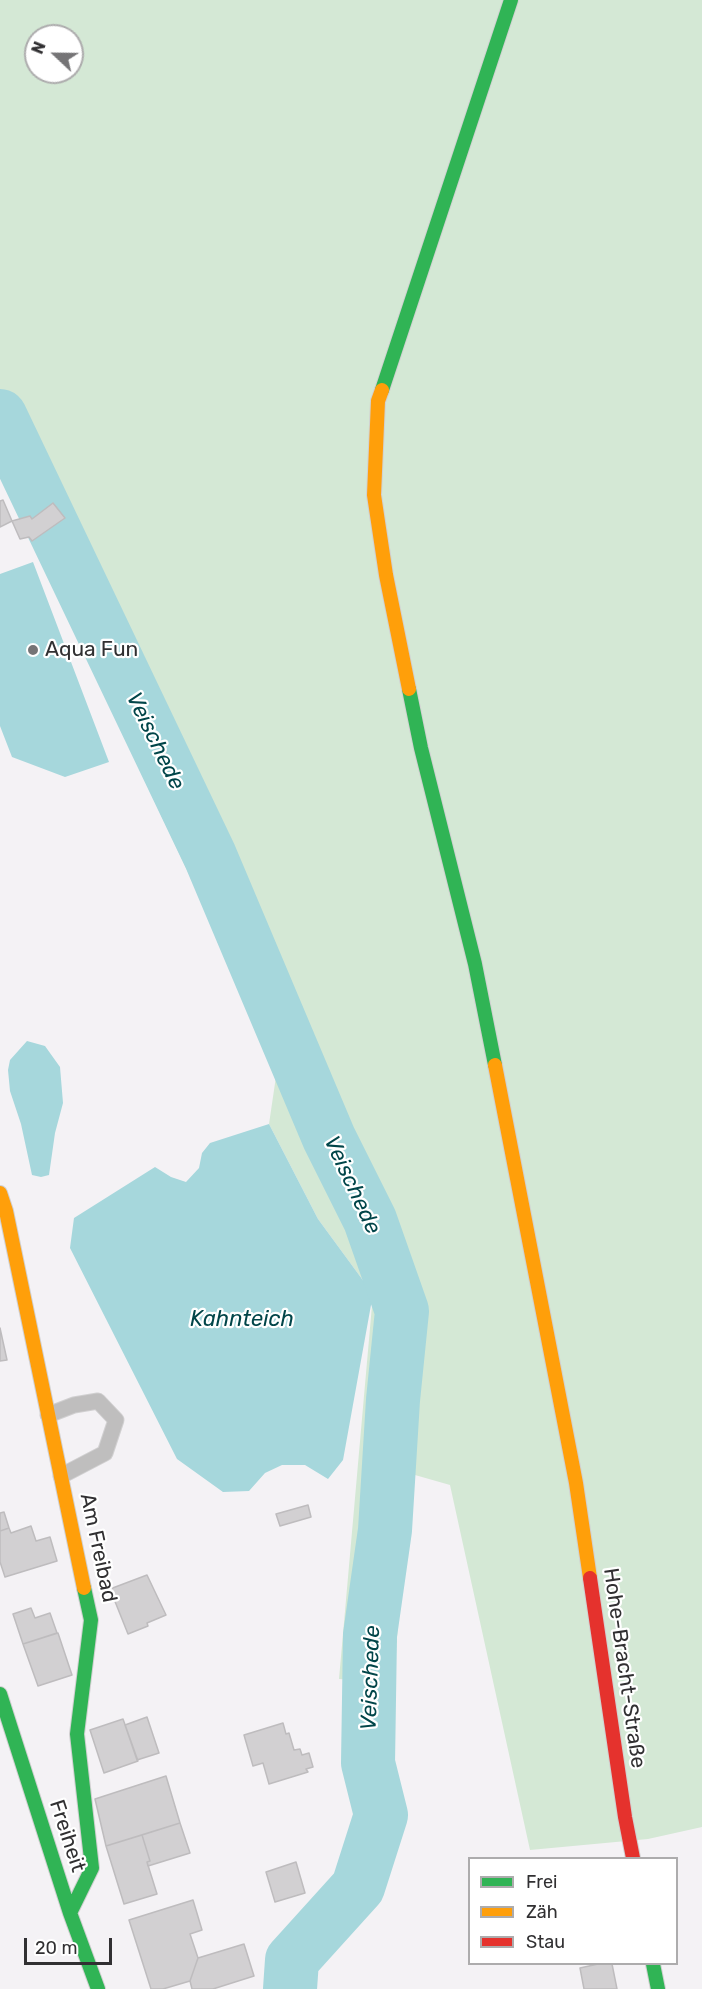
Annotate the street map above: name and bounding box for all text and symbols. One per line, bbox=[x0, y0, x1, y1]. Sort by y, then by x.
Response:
north arrow bbox=[24, 24, 84, 84]
text: N bbox=[28, 39, 50, 57]
place label: Aqua Fun bbox=[45, 637, 138, 663]
marker: Aqua Fun bbox=[26, 643, 40, 657]
water label: Veischede bbox=[120, 688, 190, 794]
water label: Veischede bbox=[318, 1132, 386, 1238]
water label: Kahnteich bbox=[190, 1307, 294, 1333]
street label: Am Freibad bbox=[74, 1491, 122, 1605]
street label: Hohe-Bracht-Straße bbox=[597, 1566, 651, 1770]
water label: Veischede bbox=[356, 1625, 386, 1731]
street label: Freiheit bbox=[44, 1797, 90, 1875]
legend bbox=[468, 1857, 678, 1965]
text: Frei bbox=[526, 1871, 557, 1893]
text: Zäh bbox=[526, 1901, 558, 1923]
scale bar bbox=[27, 1926, 116, 1964]
text: Stau bbox=[526, 1931, 565, 1953]
text: 20 m bbox=[35, 1937, 77, 1959]

